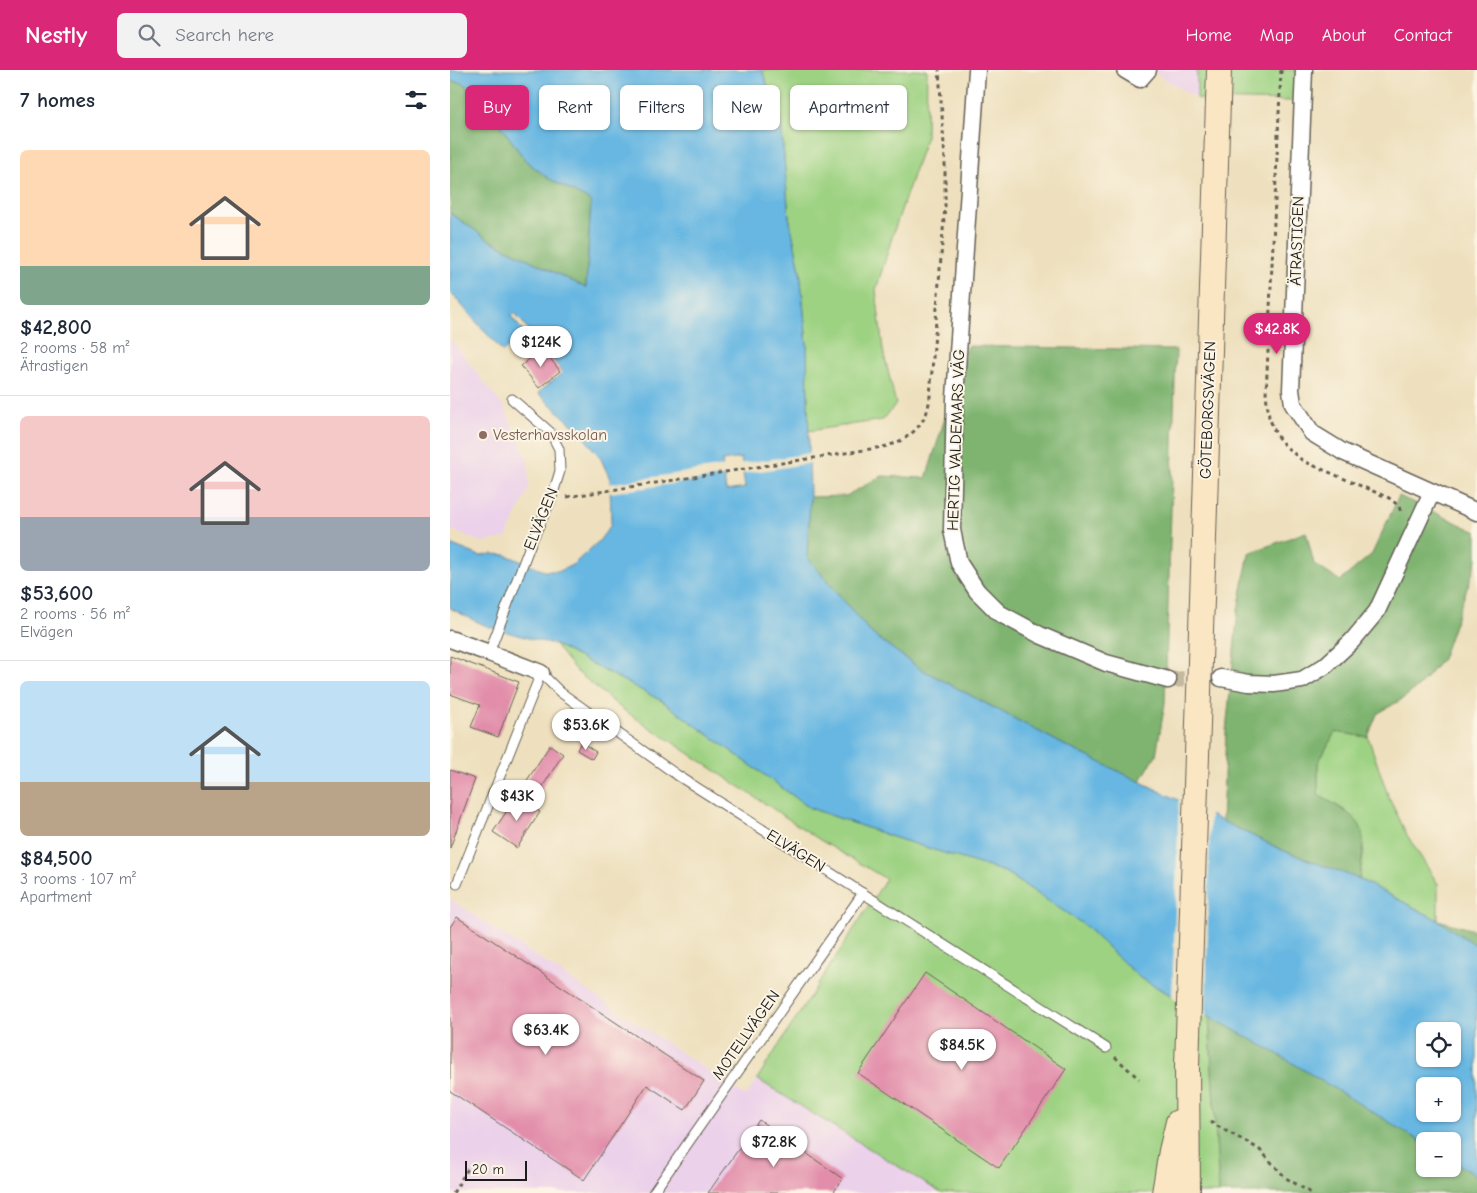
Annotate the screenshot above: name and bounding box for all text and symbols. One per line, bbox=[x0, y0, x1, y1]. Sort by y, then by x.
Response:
search box bbox=[117, 13, 467, 58]
text: Nestly bbox=[25, 21, 87, 49]
icon: search bbox=[135, 21, 163, 49]
text: Search here bbox=[175, 24, 274, 46]
text: Home bbox=[1185, 25, 1232, 46]
text: Map bbox=[1260, 25, 1294, 46]
text: About bbox=[1322, 25, 1366, 46]
text: Contact bbox=[1394, 25, 1452, 46]
chip: Buy bbox=[465, 85, 529, 130]
chip: Rent bbox=[539, 85, 610, 130]
chip: Filters bbox=[620, 85, 703, 130]
chip: New bbox=[713, 85, 780, 130]
chip: Apartment bbox=[790, 85, 907, 130]
icon: filters bbox=[402, 86, 430, 114]
text: 7 homes bbox=[20, 88, 95, 112]
icon: home bbox=[180, 183, 270, 273]
street label: ÄTRASTIGEN bbox=[1286, 196, 1308, 286]
pin: $42.8K bbox=[1236, 312, 1318, 355]
text: $42,800 bbox=[20, 315, 92, 339]
text: $42.8K bbox=[1254, 320, 1300, 338]
pin: $124K bbox=[506, 326, 576, 368]
text: $124K bbox=[521, 333, 561, 351]
text: 2 rooms · 58 m² bbox=[20, 339, 130, 357]
street label: GÖTEBORGSVÄGEN bbox=[1197, 341, 1219, 479]
street label: HERTIG VALDEMARS VÄG bbox=[944, 349, 968, 531]
text: Ätrastigen bbox=[20, 357, 88, 375]
place label: Vesterhavsskolan bbox=[493, 426, 607, 444]
marker: Vesterhavsskolan bbox=[477, 429, 489, 441]
icon: home bbox=[180, 448, 270, 538]
street label: ELVÄGEN bbox=[520, 485, 562, 553]
text: $53,600 bbox=[20, 581, 93, 605]
text: 2 rooms · 56 m² bbox=[20, 605, 130, 623]
text: Elvägen bbox=[20, 623, 73, 641]
pin: $53.6K bbox=[545, 708, 627, 751]
icon: home bbox=[180, 713, 270, 803]
text: $53.6K bbox=[563, 716, 609, 734]
pin: $43K bbox=[487, 780, 547, 822]
text: $43K bbox=[500, 787, 534, 805]
street label: ELVÄGEN bbox=[763, 826, 829, 876]
text: $84,500 bbox=[20, 846, 92, 870]
text: 3 rooms · 107 m² bbox=[20, 870, 136, 888]
text: Apartment bbox=[20, 888, 92, 906]
street label: MOTELLVÄGEN bbox=[709, 987, 783, 1083]
pin: $63.4K bbox=[505, 1014, 587, 1056]
text: $63.4K bbox=[523, 1021, 569, 1039]
map controls bbox=[1416, 1022, 1461, 1177]
button: locate bbox=[1416, 1022, 1461, 1067]
pin: $84.5K bbox=[921, 1028, 1003, 1071]
text: $84.5K bbox=[939, 1036, 985, 1054]
button: + bbox=[1416, 1077, 1461, 1122]
pin: $72.8K bbox=[733, 1126, 815, 1168]
button: − bbox=[1416, 1132, 1461, 1177]
text: $72.8K bbox=[752, 1133, 796, 1151]
scale bar bbox=[465, 1158, 528, 1181]
text: 20 m bbox=[472, 1161, 504, 1178]

